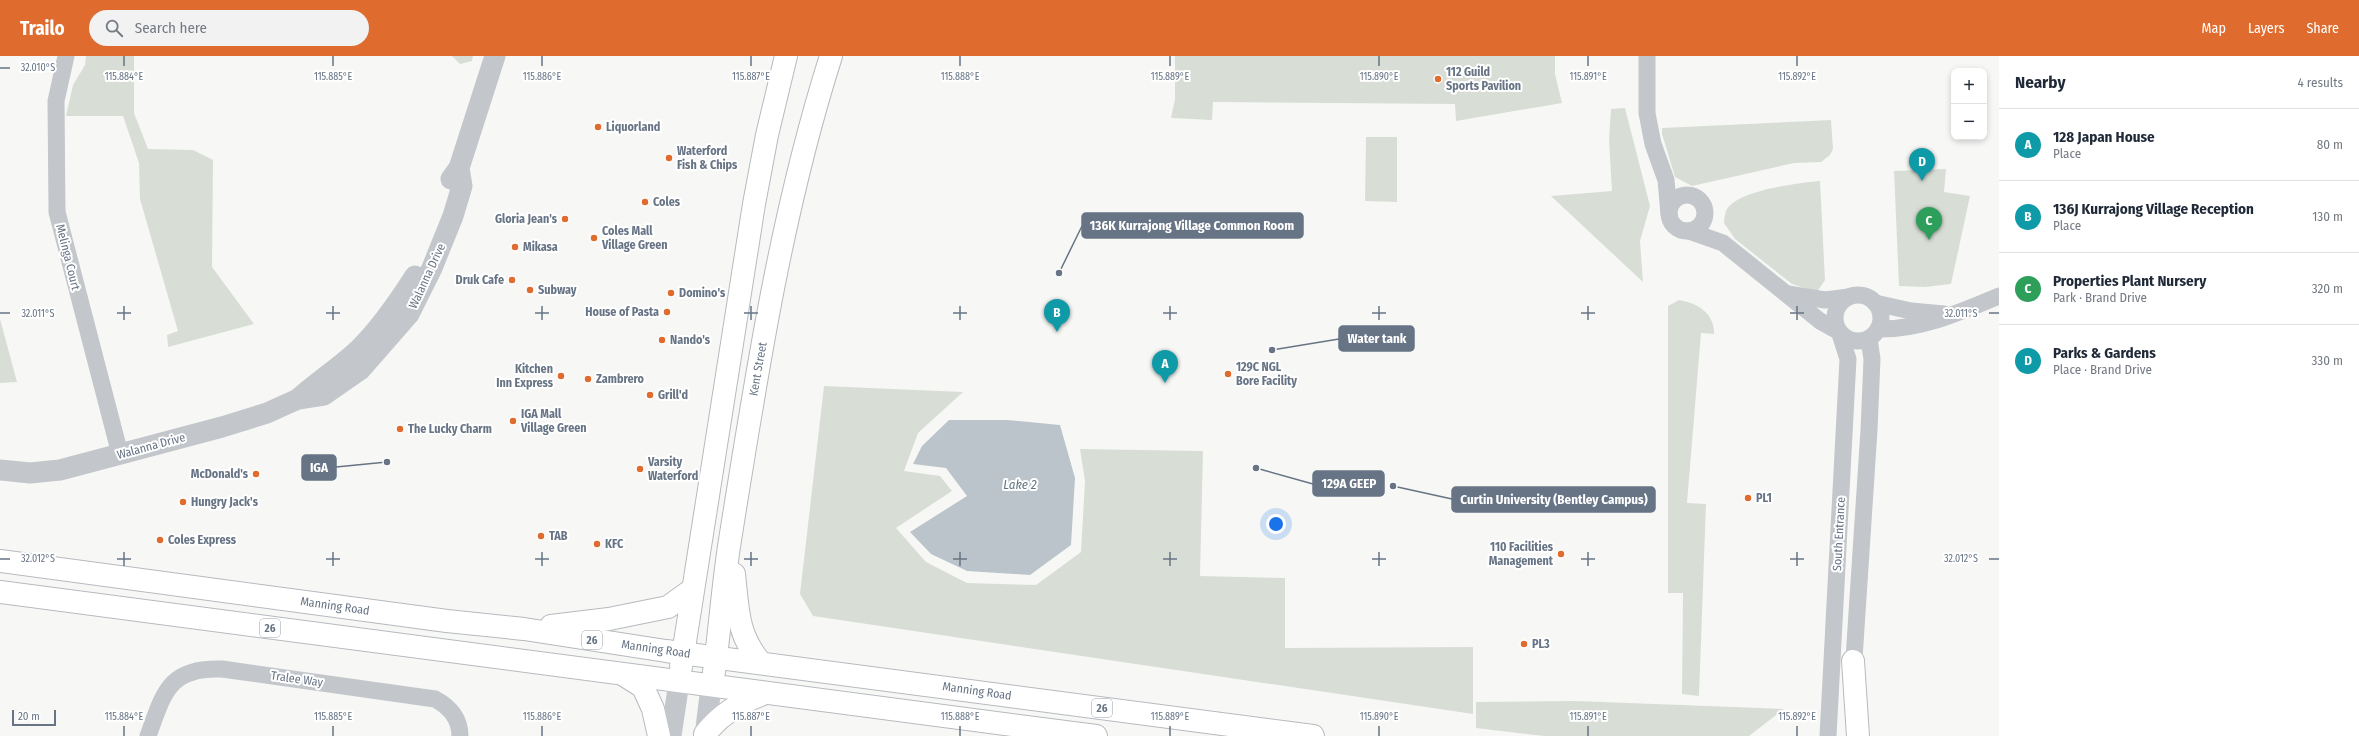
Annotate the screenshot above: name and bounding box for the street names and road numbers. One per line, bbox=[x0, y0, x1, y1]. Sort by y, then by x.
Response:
street label: Melinga Court bbox=[53, 222, 83, 292]
street label: Walanna Drive bbox=[406, 241, 448, 311]
street label: Kent Street bbox=[746, 341, 770, 397]
street label: Walanna Drive bbox=[115, 430, 187, 462]
street label: South Entrance bbox=[1830, 497, 1848, 571]
street label: Manning Road bbox=[299, 594, 371, 618]
road number: 26 bbox=[260, 619, 280, 637]
road number: 26 bbox=[582, 631, 602, 649]
street label: Manning Road bbox=[620, 637, 692, 661]
street label: Tralee Way bbox=[270, 668, 324, 690]
street label: Manning Road bbox=[941, 679, 1013, 703]
road number: 26 bbox=[1092, 699, 1112, 717]

